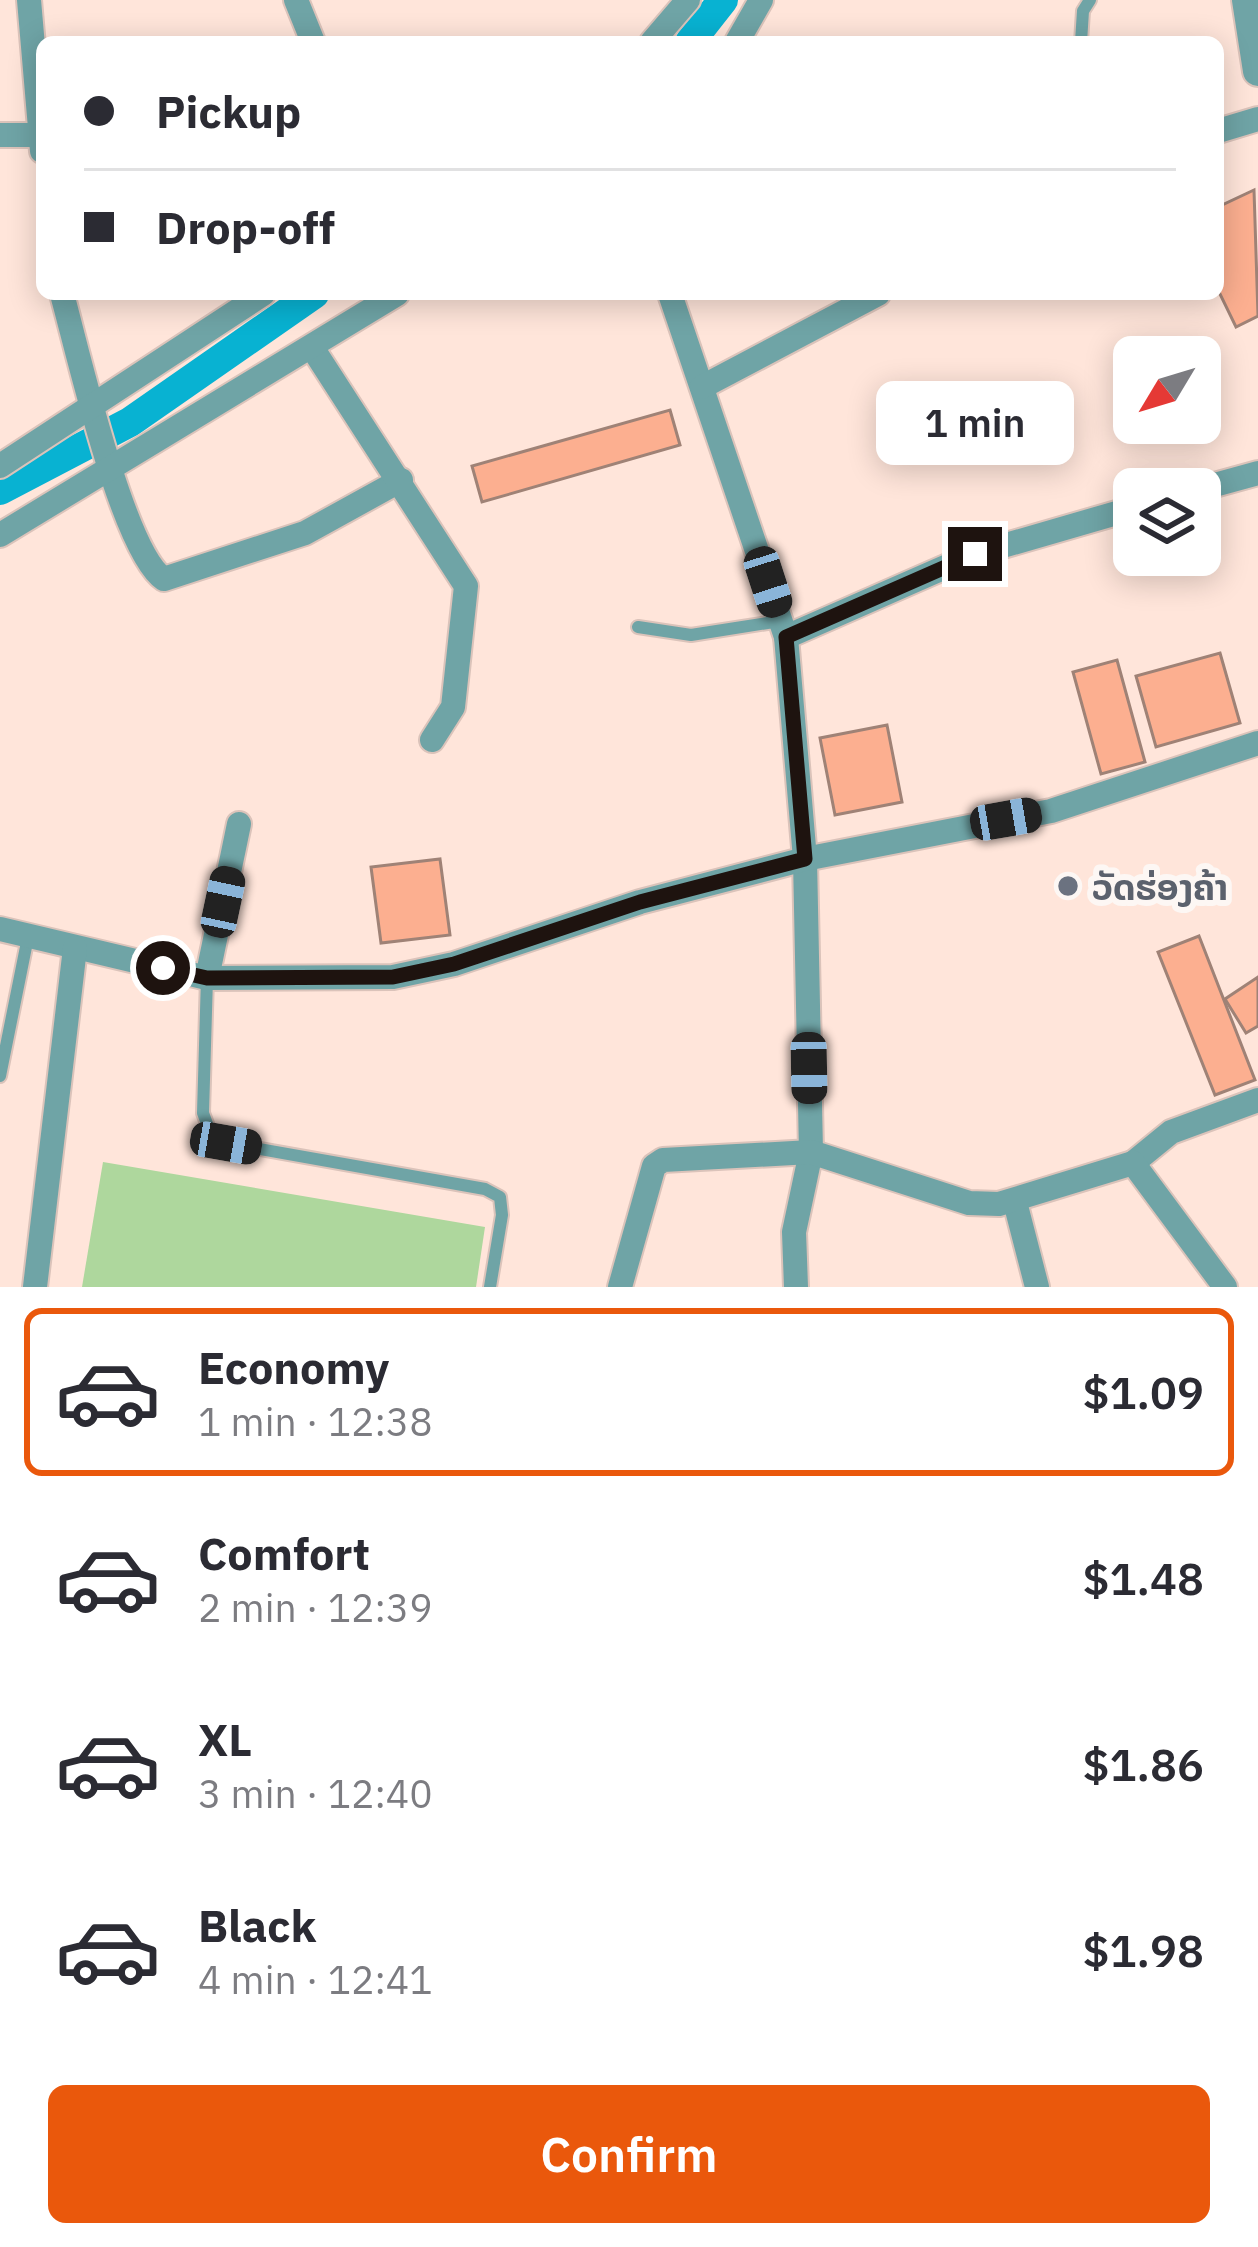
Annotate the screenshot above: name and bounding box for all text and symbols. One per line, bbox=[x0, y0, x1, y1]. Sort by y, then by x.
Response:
text: Pickup bbox=[156, 82, 301, 140]
text: Drop-off bbox=[156, 198, 335, 256]
north arrow bbox=[1113, 336, 1221, 444]
map controls bbox=[1113, 336, 1221, 576]
callout: 1 min bbox=[876, 380, 1074, 464]
text: 1 min bbox=[925, 397, 1025, 448]
button: layers bbox=[1113, 468, 1221, 576]
route end bbox=[948, 527, 1002, 581]
car bbox=[740, 542, 796, 622]
car bbox=[967, 795, 1045, 843]
car bbox=[198, 863, 248, 941]
place label: ວັດຮ່ອງຄ້າ bbox=[1092, 863, 1228, 910]
marker: ວັດຮ່ອງຄ້າ bbox=[1055, 873, 1081, 899]
route start bbox=[136, 941, 190, 995]
car bbox=[790, 1032, 828, 1104]
car bbox=[187, 1119, 265, 1167]
icon: car bbox=[54, 1338, 162, 1446]
text: Economy bbox=[198, 1338, 389, 1396]
text: $1.09 bbox=[1083, 1363, 1204, 1421]
text: 1 min · 12:38 bbox=[198, 1396, 433, 1447]
icon: car bbox=[54, 1524, 162, 1632]
text: Comfort bbox=[198, 1524, 370, 1582]
text: $1.48 bbox=[1083, 1549, 1204, 1607]
text: 2 min · 12:39 bbox=[198, 1582, 433, 1633]
icon: car bbox=[54, 1710, 162, 1818]
text: XL bbox=[198, 1710, 252, 1768]
text: $1.86 bbox=[1083, 1735, 1204, 1793]
text: 3 min · 12:40 bbox=[198, 1768, 433, 1819]
icon: car bbox=[54, 1896, 162, 2004]
text: Black bbox=[198, 1896, 317, 1954]
text: $1.98 bbox=[1083, 1921, 1204, 1979]
text: 4 min · 12:41 bbox=[198, 1954, 433, 2005]
button: Confirm bbox=[48, 2085, 1210, 2223]

